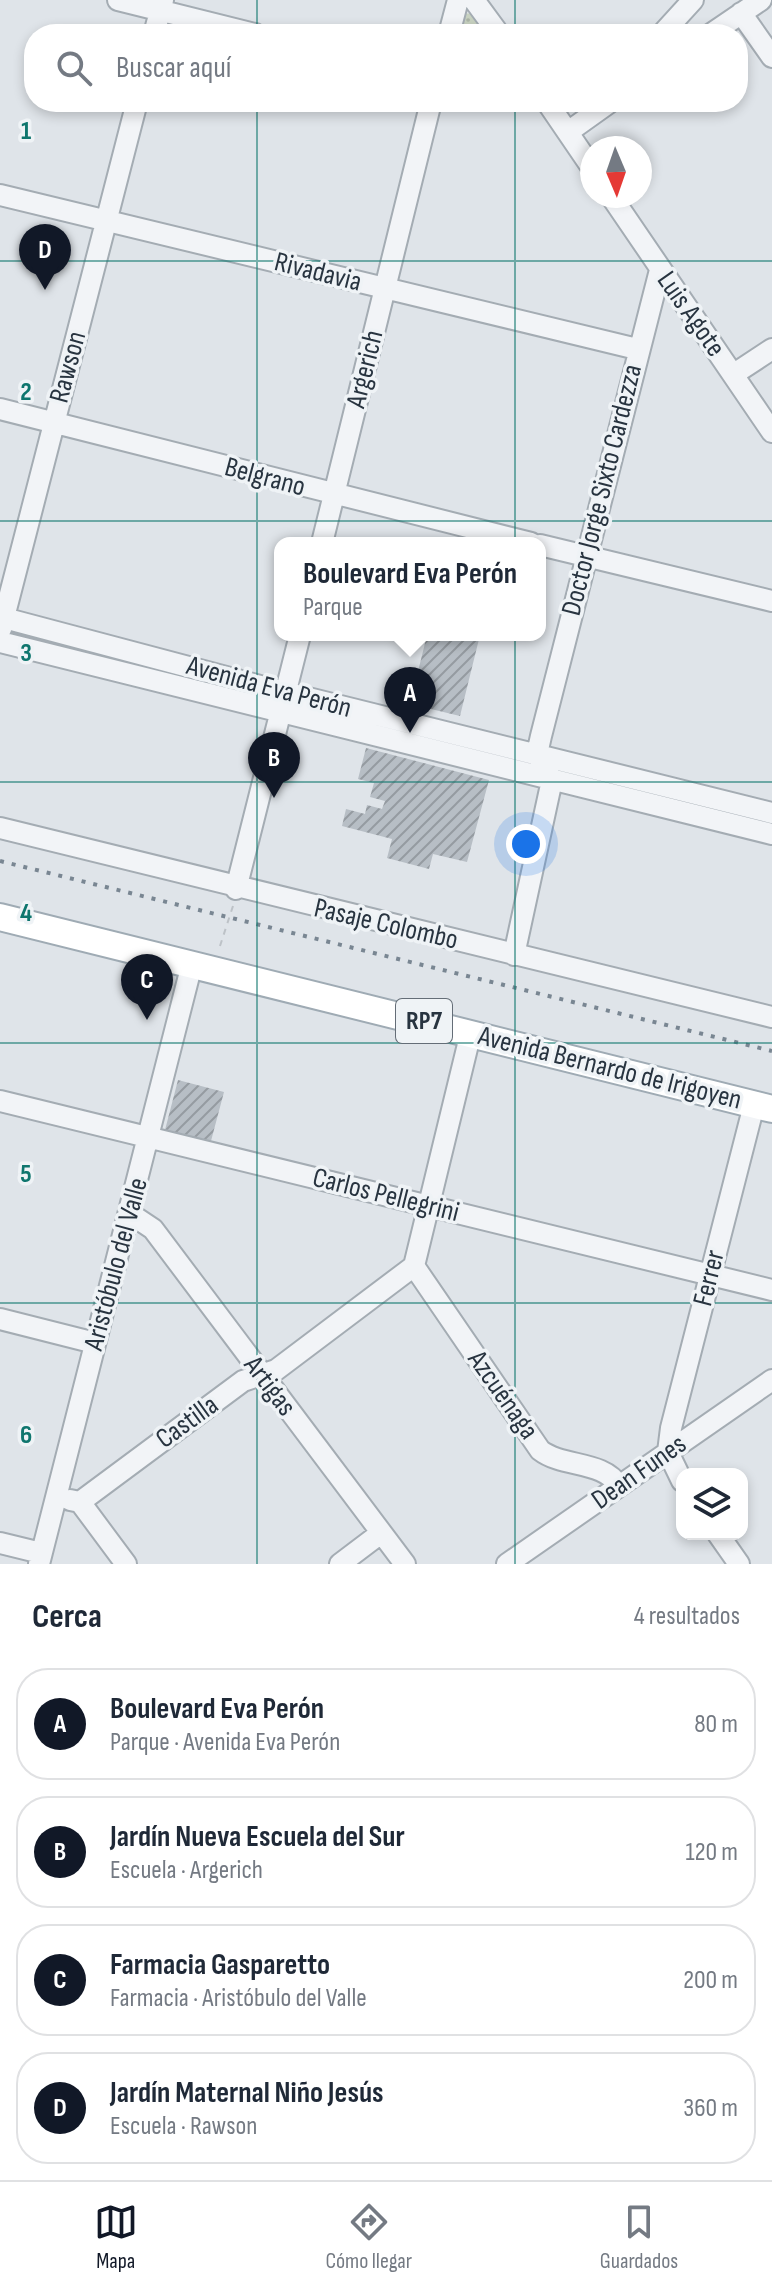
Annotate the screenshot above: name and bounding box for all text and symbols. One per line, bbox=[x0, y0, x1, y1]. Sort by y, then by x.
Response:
search box bbox=[24, 24, 748, 112]
icon: search bbox=[52, 46, 96, 90]
text: Buscar aquí bbox=[116, 50, 231, 86]
text: 1 bbox=[21, 116, 31, 147]
north arrow bbox=[580, 136, 652, 208]
pin: D bbox=[19, 224, 71, 290]
street label: Rivadavia bbox=[271, 245, 365, 299]
street label: Luis Agote bbox=[650, 265, 732, 363]
street label: Argerich bbox=[339, 327, 391, 412]
street label: Rawson bbox=[43, 328, 93, 406]
street label: Doctor Jorge Sixto Cardezza bbox=[555, 361, 649, 619]
text: 2 bbox=[20, 377, 32, 408]
street label: Belgrano bbox=[221, 450, 309, 504]
popup bbox=[274, 537, 546, 641]
text: Boulevard Eva Perón bbox=[303, 556, 517, 592]
text: Parque bbox=[303, 592, 363, 623]
text: 3 bbox=[20, 638, 32, 669]
street label: Avenida Eva Perón bbox=[182, 649, 355, 725]
pin: A bbox=[384, 667, 436, 733]
pin: B bbox=[248, 732, 300, 798]
your location bbox=[506, 824, 546, 864]
street label: Pasaje Colombo bbox=[311, 891, 461, 957]
text: 4 bbox=[20, 898, 32, 929]
pin: C bbox=[121, 954, 173, 1020]
road number: RP7 bbox=[396, 999, 452, 1043]
street label: Avenida Bernardo de Irigoyen bbox=[474, 1019, 745, 1117]
text: 5 bbox=[20, 1159, 32, 1190]
street label: Carlos Pellegrini bbox=[309, 1161, 463, 1229]
street label: Aristóbulo del Valle bbox=[77, 1174, 155, 1355]
street label: Ferrer bbox=[686, 1247, 732, 1309]
street label: Azcuénaga bbox=[460, 1344, 545, 1446]
street label: Artigas bbox=[236, 1349, 303, 1422]
street label: Castilla bbox=[149, 1388, 225, 1456]
text: 6 bbox=[20, 1420, 32, 1451]
street label: Dean Funes bbox=[585, 1428, 693, 1516]
map controls bbox=[676, 1468, 748, 1540]
button: layers bbox=[676, 1468, 748, 1540]
text: Cerca bbox=[32, 1596, 102, 1637]
text: 4 resultados bbox=[634, 1601, 740, 1632]
text: Boulevard Eva Perón bbox=[110, 1691, 324, 1727]
text: A bbox=[54, 1709, 66, 1740]
text: 80 m bbox=[694, 1709, 738, 1740]
text: Parque · Avenida Eva Perón bbox=[110, 1727, 340, 1758]
text: Jardín Nueva Escuela del Sur bbox=[110, 1819, 405, 1855]
text: B bbox=[54, 1837, 66, 1868]
text: 120 m bbox=[685, 1837, 738, 1868]
text: Escuela · Argerich bbox=[110, 1855, 263, 1886]
text: Farmacia Gasparetto bbox=[110, 1947, 330, 1983]
text: C bbox=[53, 1965, 67, 1996]
text: 200 m bbox=[683, 1965, 738, 1996]
text: Farmacia · Aristóbulo del Valle bbox=[110, 1983, 367, 2014]
text: Jardín Maternal Niño Jesús bbox=[110, 2075, 384, 2111]
text: D bbox=[53, 2093, 67, 2124]
text: 360 m bbox=[683, 2093, 738, 2124]
text: Escuela · Rawson bbox=[110, 2111, 257, 2142]
tab: Mapa bbox=[94, 2200, 138, 2275]
tab: Cómo llegar bbox=[325, 2200, 412, 2275]
tab: Guardados bbox=[600, 2200, 678, 2275]

